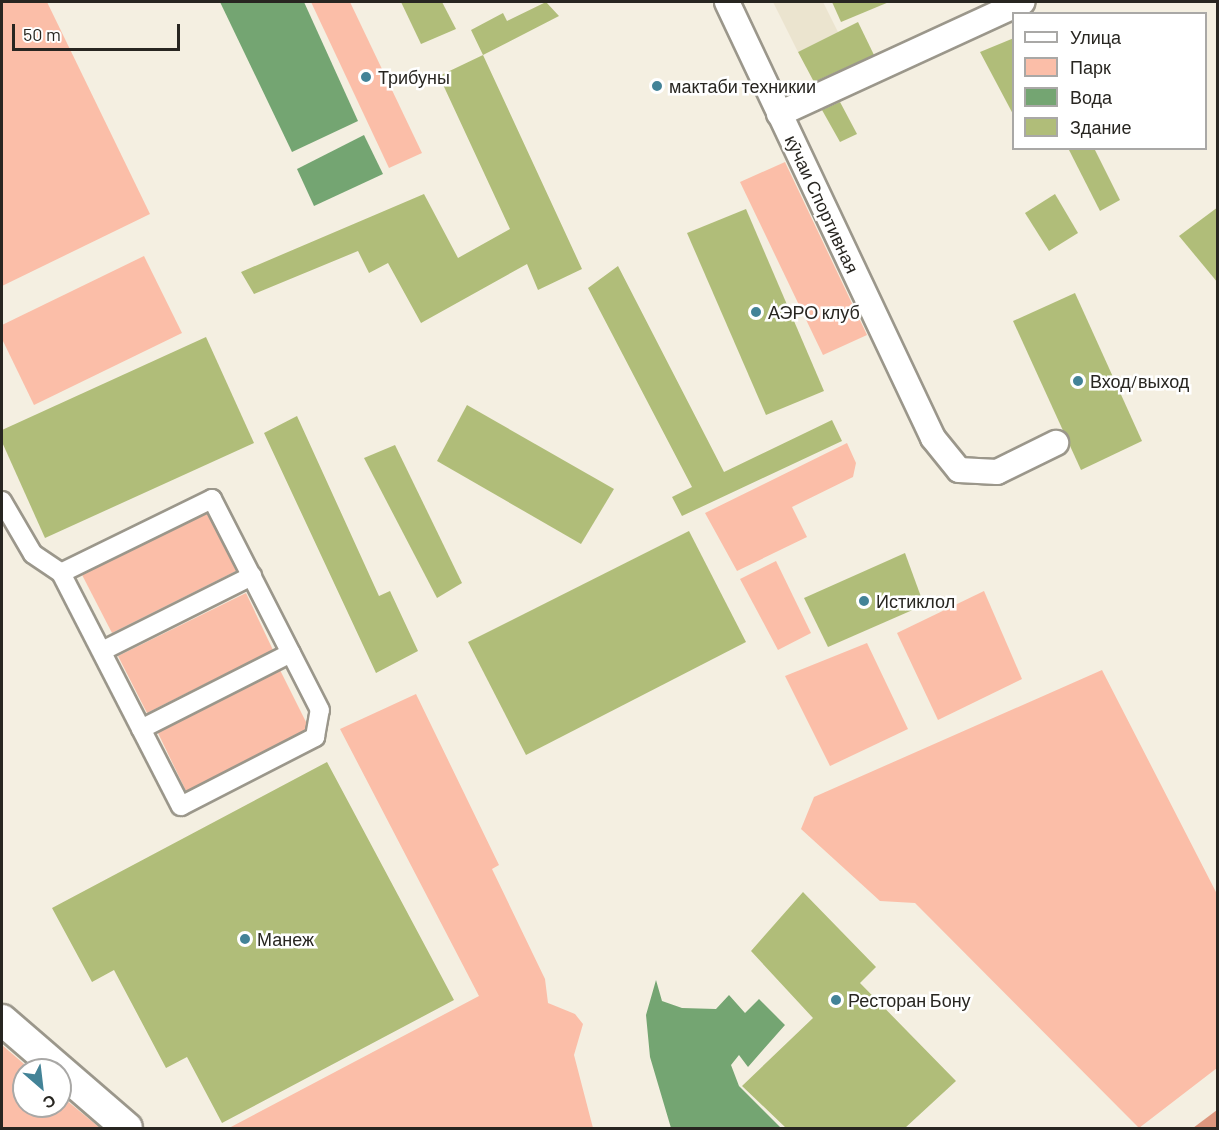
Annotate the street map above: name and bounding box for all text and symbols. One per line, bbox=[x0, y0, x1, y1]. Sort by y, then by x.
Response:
scale bar bbox=[15, 12, 183, 50]
legend bbox=[1012, 12, 1207, 150]
text: 50 m bbox=[23, 23, 61, 45]
text: Улица bbox=[1070, 26, 1121, 48]
text: Парк bbox=[1070, 56, 1111, 78]
place label: Трибуны bbox=[378, 66, 450, 88]
marker: Трибуны bbox=[359, 70, 373, 84]
place label: мактаби техникии bbox=[669, 75, 816, 97]
marker: мактаби техникии bbox=[650, 79, 664, 93]
text: Вода bbox=[1070, 86, 1112, 108]
text: Здание bbox=[1070, 116, 1131, 138]
street label: кӯчаи Спортивная bbox=[781, 132, 863, 276]
place label: АЭРО клуб bbox=[768, 301, 860, 323]
marker: АЭРО клуб bbox=[749, 305, 763, 319]
place label: Вход/выход bbox=[1090, 370, 1189, 392]
marker: Вход/выход bbox=[1071, 374, 1085, 388]
place label: Истиклол bbox=[876, 590, 955, 612]
marker: Истиклол bbox=[857, 594, 871, 608]
place label: Манеж bbox=[257, 928, 314, 950]
marker: Манеж bbox=[238, 932, 252, 946]
place label: Ресторан Бону bbox=[848, 989, 971, 1011]
marker: Ресторан Бону bbox=[829, 993, 843, 1007]
north arrow bbox=[12, 1058, 72, 1118]
text: С bbox=[40, 1091, 59, 1114]

